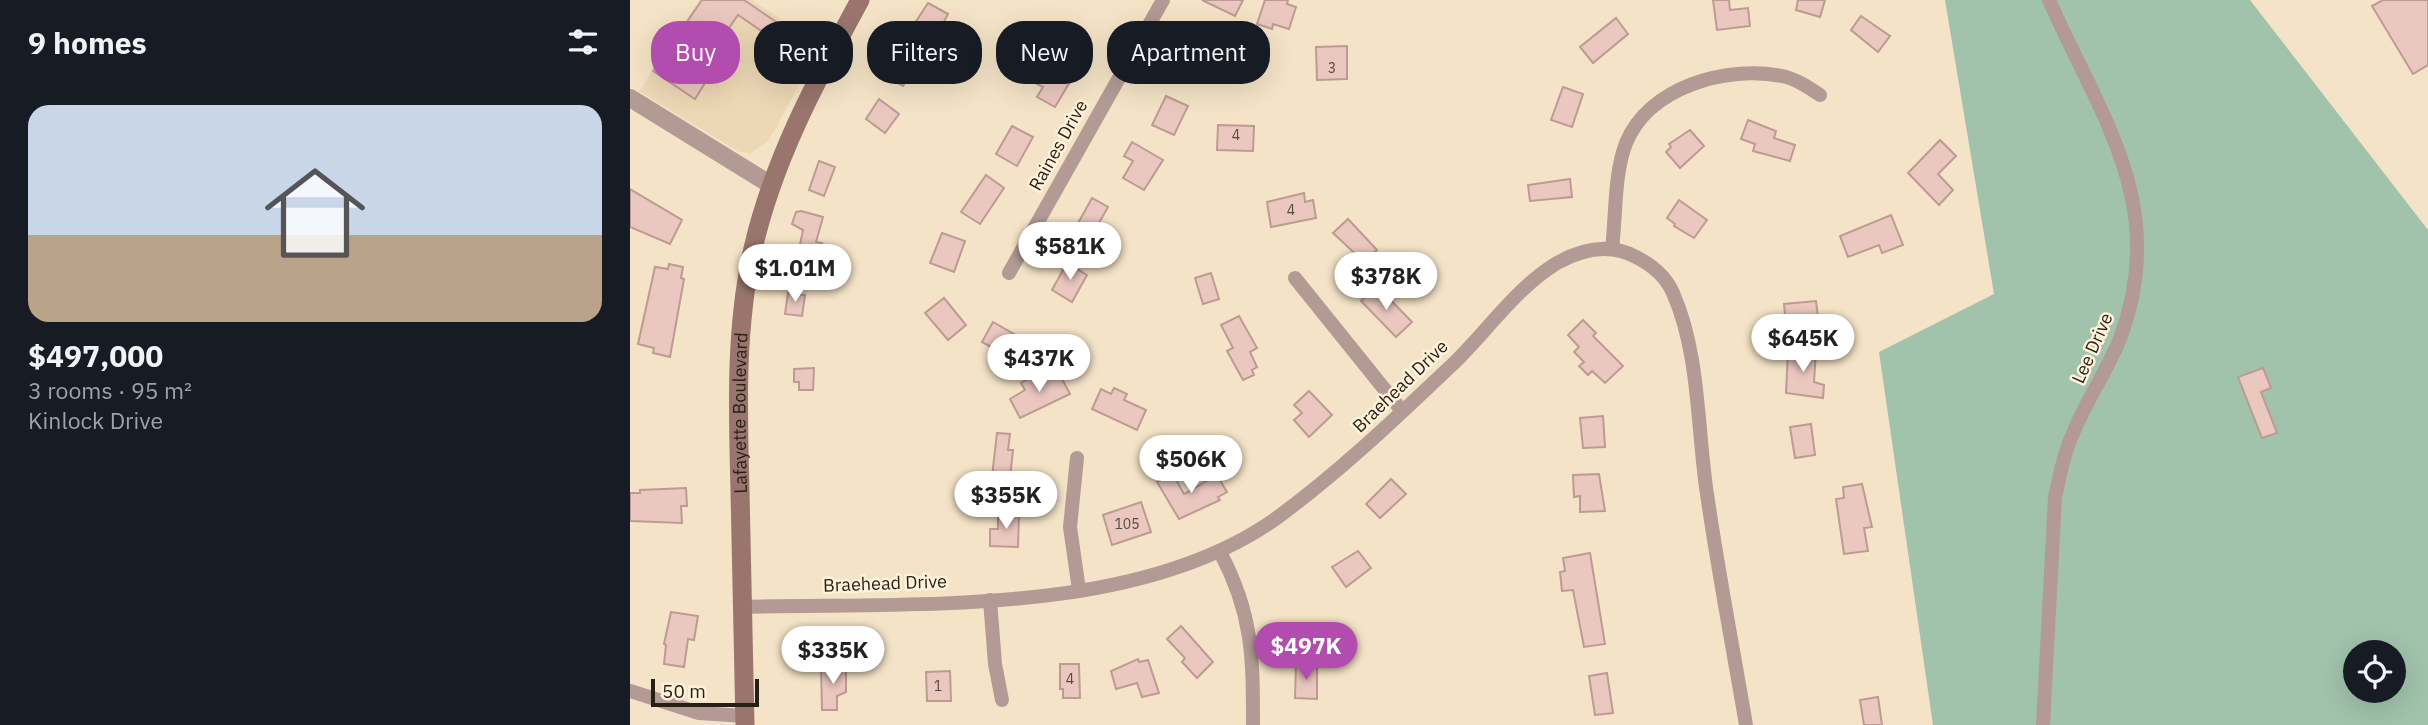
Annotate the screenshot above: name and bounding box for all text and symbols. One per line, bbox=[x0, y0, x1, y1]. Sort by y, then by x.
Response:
chip: Buy bbox=[651, 21, 740, 84]
chip: Rent bbox=[754, 21, 853, 84]
chip: Filters bbox=[867, 21, 982, 84]
chip: New bbox=[996, 21, 1093, 84]
chip: Apartment bbox=[1107, 21, 1270, 84]
text: 9 homes bbox=[28, 23, 147, 62]
icon: filters bbox=[564, 23, 602, 61]
house number: 3 bbox=[1328, 59, 1336, 77]
street label: Raines Drive bbox=[1024, 95, 1092, 194]
house number: 4 bbox=[1232, 126, 1240, 144]
icon: home bbox=[252, 150, 378, 276]
house number: 4 bbox=[1287, 201, 1295, 219]
pin: $581K bbox=[1021, 222, 1119, 282]
text: $581K bbox=[1034, 230, 1106, 260]
pin: $1.01M bbox=[738, 244, 852, 304]
text: $1.01M bbox=[754, 252, 836, 282]
pin: $378K bbox=[1337, 252, 1435, 312]
text: $378K bbox=[1350, 260, 1422, 290]
street label: Lee Drive bbox=[2066, 309, 2118, 387]
pin: $645K bbox=[1754, 314, 1852, 374]
text: $645K bbox=[1767, 322, 1839, 352]
street label: Lafayette Boulevard bbox=[727, 332, 752, 494]
pin: $437K bbox=[990, 334, 1088, 394]
street label: Braehead Drive bbox=[1347, 335, 1453, 437]
text: $497,000 bbox=[28, 336, 163, 375]
text: $437K bbox=[1003, 342, 1075, 372]
text: 3 rooms · 95 m² bbox=[28, 375, 192, 405]
text: Kinlock Drive bbox=[28, 405, 163, 435]
pin: $506K bbox=[1142, 435, 1240, 495]
text: $506K bbox=[1155, 443, 1227, 473]
pin: $355K bbox=[957, 472, 1055, 531]
text: $355K bbox=[970, 479, 1042, 509]
house number: 105 bbox=[1114, 515, 1140, 533]
street label: Braehead Drive bbox=[823, 569, 947, 597]
pin: $497K bbox=[1257, 622, 1355, 682]
pin: $335K bbox=[784, 626, 882, 686]
text: $497K bbox=[1270, 630, 1342, 660]
text: $335K bbox=[797, 634, 869, 664]
map controls bbox=[2343, 640, 2406, 703]
button: locate bbox=[2343, 640, 2406, 703]
house number: 4 bbox=[1066, 670, 1074, 688]
scale bar bbox=[651, 676, 760, 708]
house number: 1 bbox=[934, 677, 942, 695]
text: 50 m bbox=[662, 679, 706, 703]

